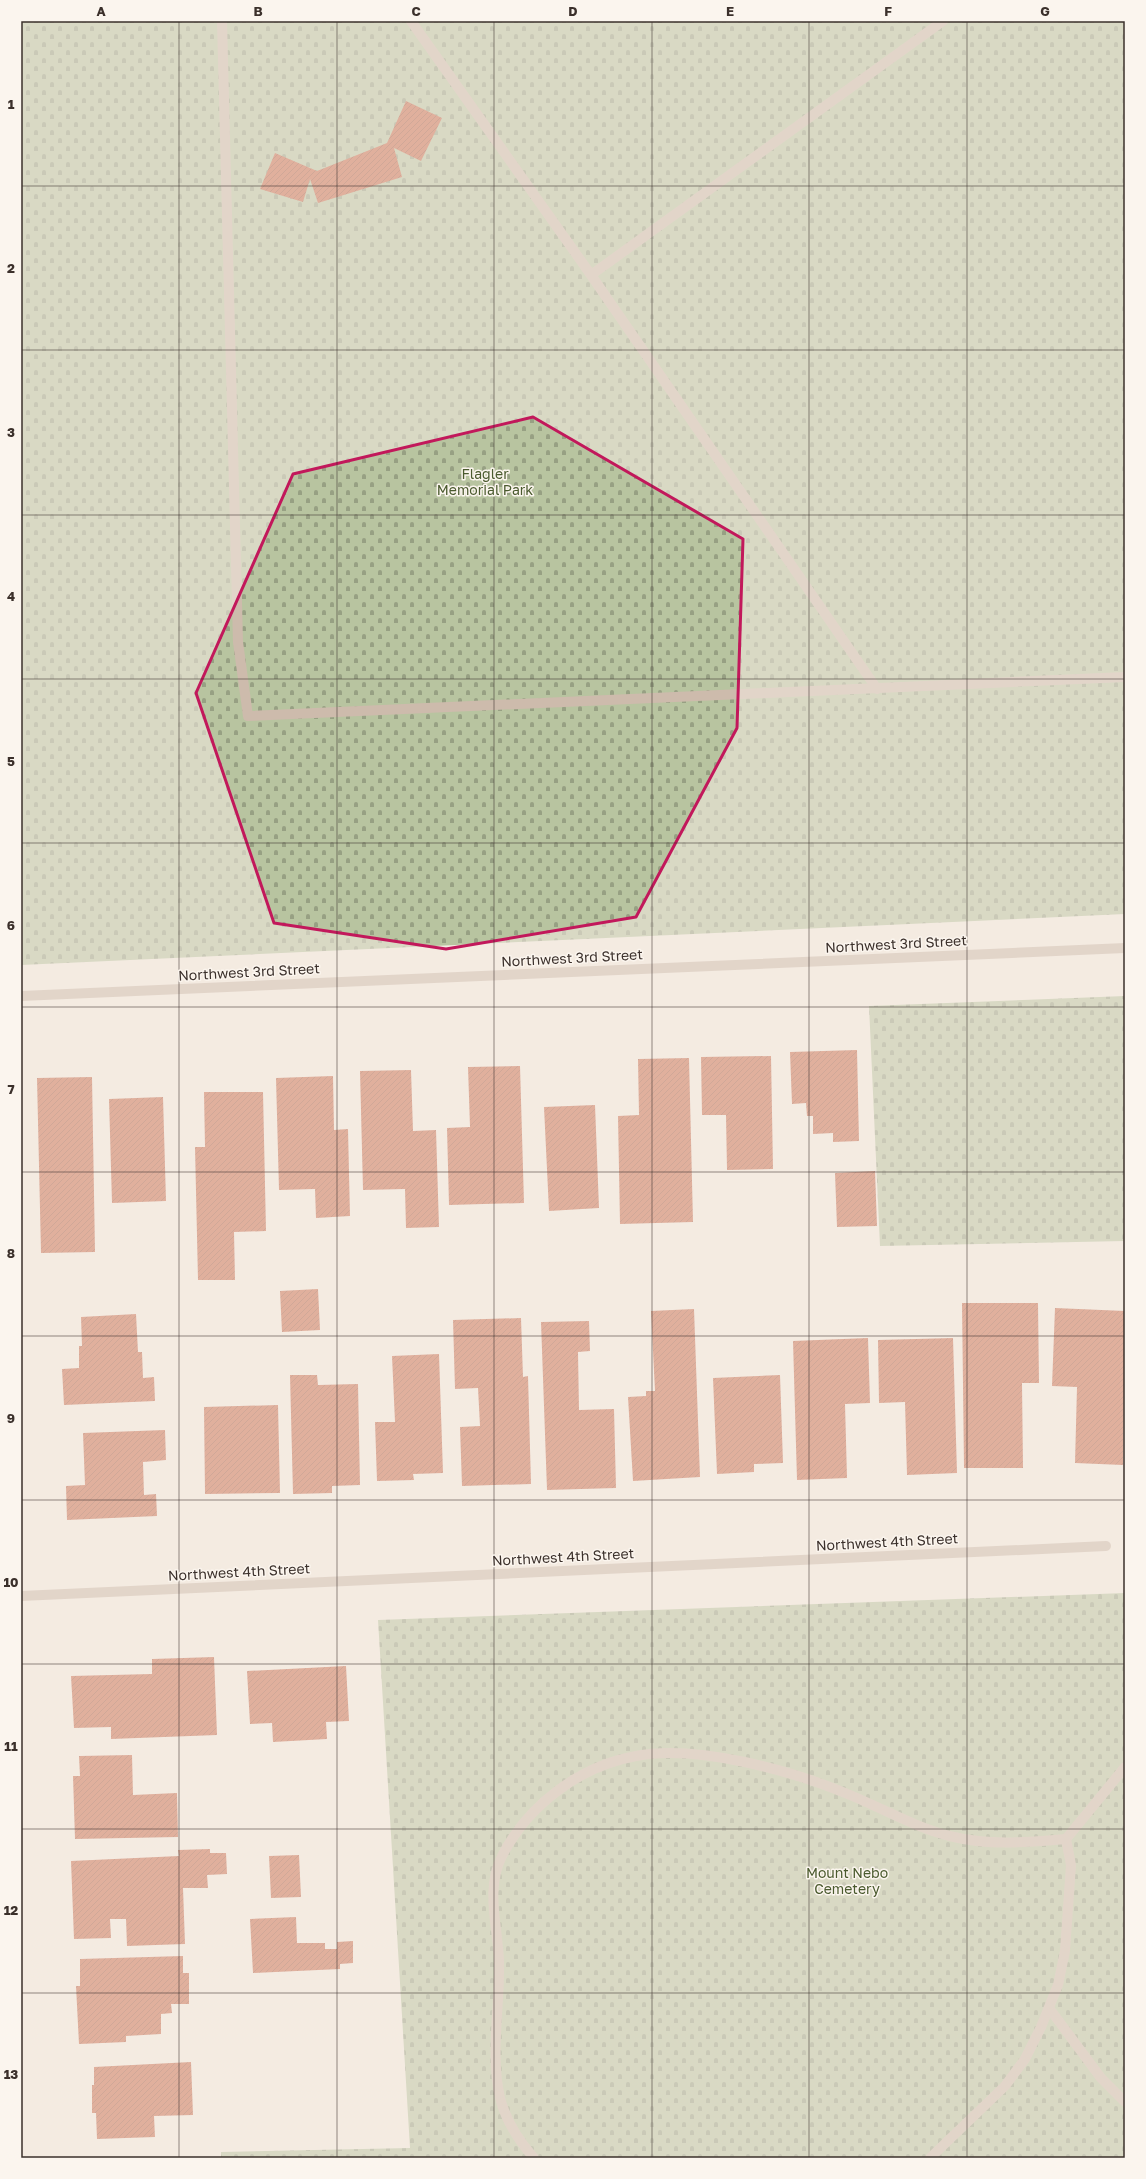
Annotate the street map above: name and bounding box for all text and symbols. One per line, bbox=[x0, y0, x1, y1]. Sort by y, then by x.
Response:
text: A bbox=[96, 3, 106, 19]
text: B bbox=[253, 3, 263, 19]
text: C bbox=[411, 3, 421, 19]
text: D bbox=[568, 3, 578, 19]
text: E bbox=[726, 3, 734, 19]
text: F bbox=[884, 3, 892, 19]
text: G bbox=[1040, 3, 1050, 19]
text: 1 bbox=[8, 96, 15, 112]
text: 2 bbox=[7, 260, 15, 276]
text: 3 bbox=[7, 424, 15, 440]
park label: Flagler Memorial Park bbox=[437, 465, 533, 498]
text: 4 bbox=[7, 588, 15, 604]
text: 5 bbox=[7, 753, 15, 769]
text: 6 bbox=[7, 917, 15, 933]
street label: Northwest 3rd Street bbox=[825, 931, 967, 956]
street label: Northwest 3rd Street bbox=[501, 945, 643, 970]
street label: Northwest 3rd Street bbox=[178, 959, 320, 984]
text: 7 bbox=[7, 1081, 15, 1097]
text: 8 bbox=[7, 1245, 15, 1261]
text: 9 bbox=[7, 1410, 15, 1426]
street label: Northwest 4th Street bbox=[815, 1529, 959, 1554]
street label: Northwest 4th Street bbox=[491, 1544, 635, 1569]
street label: Northwest 4th Street bbox=[167, 1559, 311, 1584]
text: 10 bbox=[3, 1574, 19, 1590]
text: 11 bbox=[4, 1738, 18, 1754]
park label: Mount Nebo Cemetery bbox=[806, 1864, 888, 1897]
text: 12 bbox=[4, 1902, 18, 1918]
text: 13 bbox=[4, 2066, 18, 2082]

